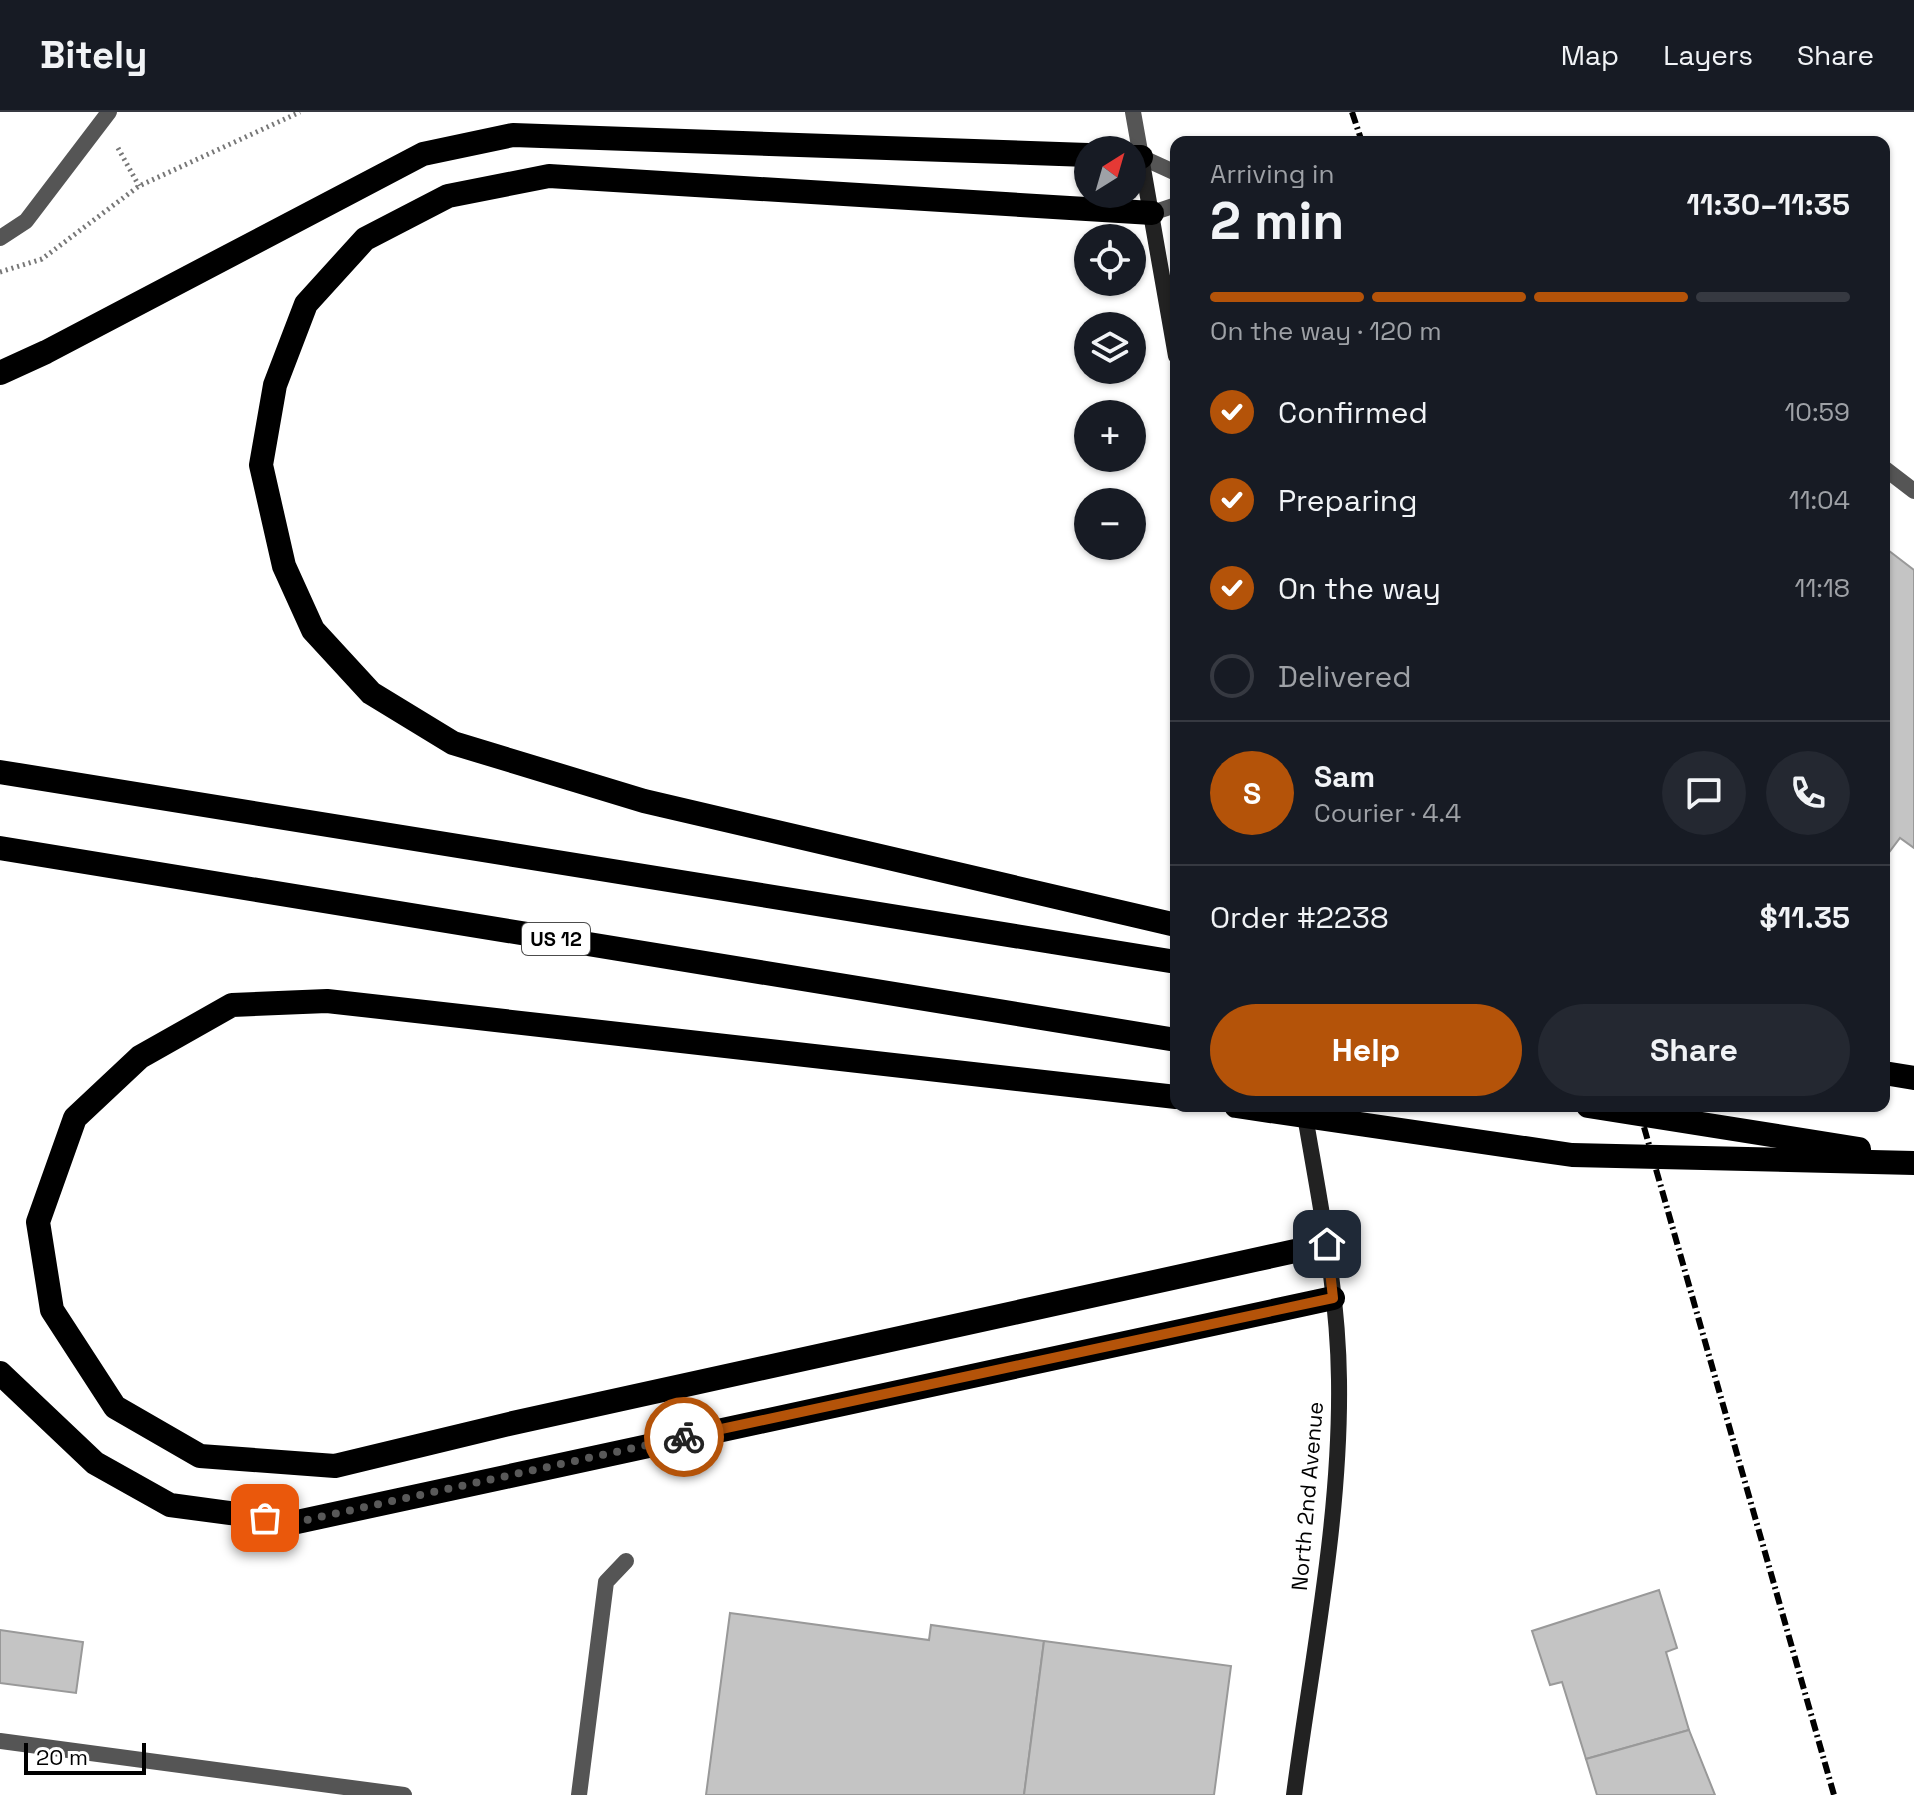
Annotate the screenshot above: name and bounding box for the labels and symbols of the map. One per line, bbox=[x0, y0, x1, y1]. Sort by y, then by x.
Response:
north arrow bbox=[1074, 136, 1146, 208]
road number: US 12 bbox=[522, 923, 590, 955]
pin bbox=[1293, 1210, 1361, 1278]
courier bbox=[644, 1397, 724, 1477]
street label: North 2nd Avenue bbox=[1285, 1400, 1329, 1592]
pin bbox=[231, 1484, 299, 1552]
scale bar bbox=[24, 1739, 146, 1775]

